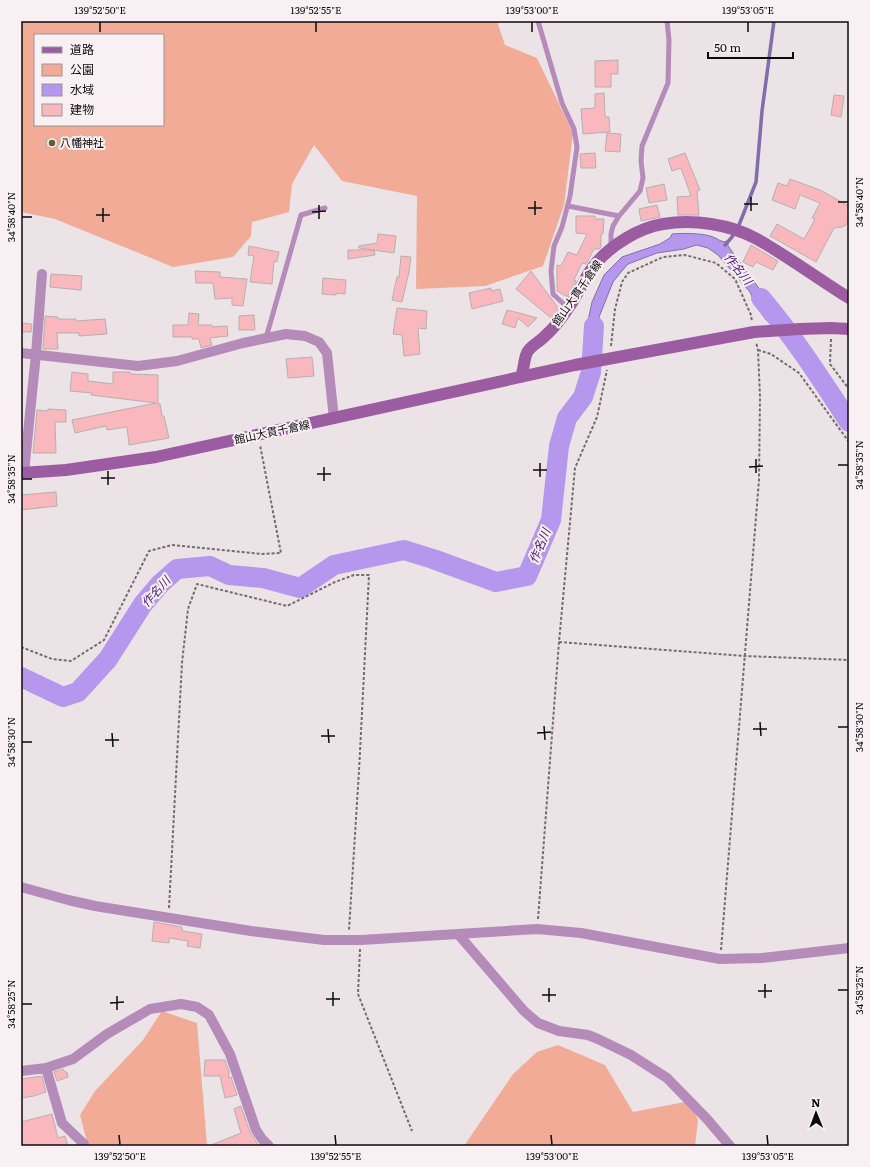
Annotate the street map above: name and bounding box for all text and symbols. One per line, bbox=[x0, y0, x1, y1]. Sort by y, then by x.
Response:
text: 139°52'50"E bbox=[74, 2, 126, 17]
text: 139°52'55"E bbox=[291, 2, 341, 17]
text: 139°53'00"E bbox=[506, 2, 558, 17]
text: 139°53'05"E bbox=[722, 2, 774, 17]
legend bbox=[34, 34, 164, 126]
scale bar bbox=[708, 34, 793, 60]
text: 50 m bbox=[714, 38, 741, 56]
text: 道路 bbox=[70, 40, 94, 58]
text: 公園 bbox=[70, 60, 94, 78]
text: 水域 bbox=[70, 80, 94, 98]
text: 建物 bbox=[70, 100, 94, 118]
place label: 八幡神社 bbox=[60, 134, 104, 150]
marker: 八幡神社 bbox=[47, 138, 57, 148]
text: 34°58'40"N bbox=[851, 177, 866, 227]
text: 34°58'40"N bbox=[3, 192, 18, 242]
water label: 作名川 bbox=[720, 249, 758, 290]
street label: 館山大貫千倉線 bbox=[548, 256, 605, 329]
street label: 館山大貫千倉線 bbox=[232, 415, 311, 447]
text: 34°58'35"N bbox=[851, 440, 866, 490]
text: 34°58'35"N bbox=[3, 454, 18, 504]
water label: 作名川 bbox=[524, 524, 555, 566]
water label: 作名川 bbox=[137, 570, 175, 611]
text: 34°58'30"N bbox=[851, 702, 866, 752]
text: 34°58'30"N bbox=[3, 717, 18, 767]
text: 34°58'25"N bbox=[851, 965, 866, 1015]
text: 34°58'25"N bbox=[3, 979, 18, 1029]
north arrow bbox=[796, 1093, 836, 1133]
text: N bbox=[811, 1094, 821, 1110]
text: 139°52'50"E bbox=[94, 1148, 146, 1163]
text: 139°52'55"E bbox=[311, 1148, 361, 1163]
text: 139°53'00"E bbox=[526, 1148, 578, 1163]
text: 139°53'05"E bbox=[742, 1148, 794, 1163]

